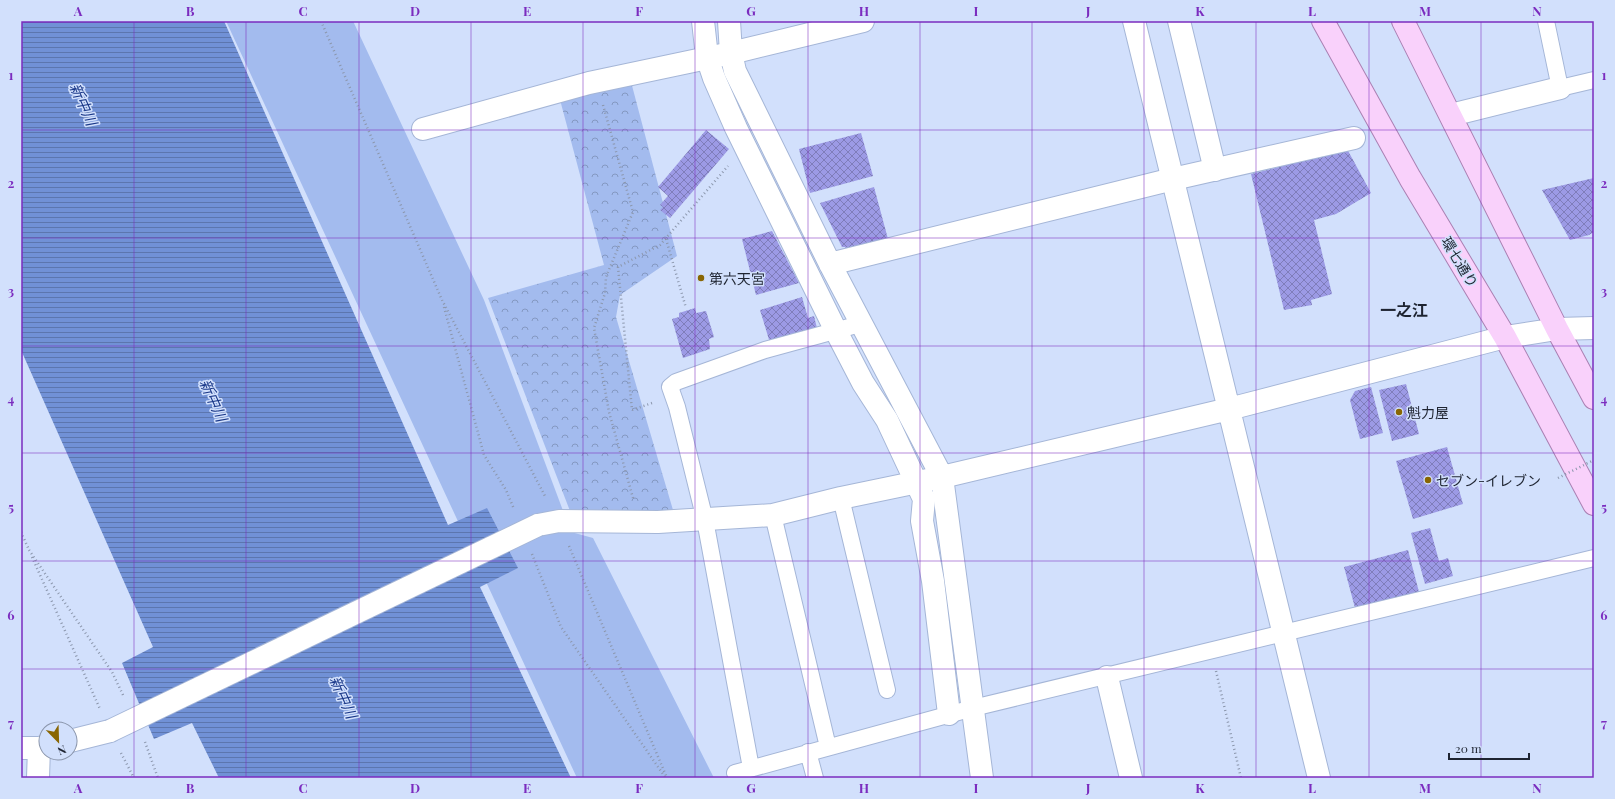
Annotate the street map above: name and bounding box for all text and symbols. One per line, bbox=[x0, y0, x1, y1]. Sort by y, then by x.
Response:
text: A bbox=[73, 2, 83, 19]
text: B bbox=[186, 2, 195, 19]
text: C bbox=[298, 2, 308, 19]
text: D bbox=[410, 2, 420, 19]
text: E bbox=[523, 2, 531, 19]
text: F bbox=[635, 2, 643, 19]
text: G bbox=[746, 2, 756, 19]
text: H bbox=[859, 2, 869, 19]
text: I bbox=[974, 2, 979, 19]
text: J bbox=[1085, 2, 1091, 19]
text: K bbox=[1195, 2, 1205, 19]
text: L bbox=[1308, 2, 1316, 19]
text: M bbox=[1419, 2, 1431, 19]
text: N bbox=[1532, 2, 1542, 19]
text: 1 bbox=[9, 66, 14, 83]
text: 1 bbox=[1602, 66, 1607, 83]
water label: 新中川 bbox=[66, 79, 103, 130]
text: 2 bbox=[8, 174, 15, 191]
text: 2 bbox=[1601, 174, 1608, 191]
street label: 環七通り bbox=[1437, 233, 1483, 291]
place label: 第六天宮 bbox=[709, 269, 765, 288]
marker: 第六天宮 bbox=[696, 273, 706, 283]
text: 3 bbox=[8, 282, 14, 299]
text: 3 bbox=[1601, 282, 1607, 299]
district label: 一之江 bbox=[1380, 299, 1428, 320]
water label: 新中川 bbox=[196, 375, 233, 426]
text: 4 bbox=[8, 390, 15, 407]
text: 4 bbox=[1601, 390, 1608, 407]
place label: 魁力屋 bbox=[1407, 403, 1449, 422]
marker: 魁力屋 bbox=[1394, 407, 1404, 417]
place label: セブン-イレブン bbox=[1436, 471, 1541, 490]
marker: セブン-イレブン bbox=[1423, 475, 1433, 485]
text: 5 bbox=[8, 498, 14, 515]
text: 5 bbox=[1601, 498, 1607, 515]
text: 6 bbox=[7, 606, 15, 623]
text: 6 bbox=[1600, 606, 1608, 623]
water label: 新中川 bbox=[326, 672, 363, 723]
text: 7 bbox=[8, 714, 14, 731]
text: 7 bbox=[1601, 714, 1607, 731]
north arrow bbox=[38, 721, 78, 761]
scale bar bbox=[1449, 735, 1529, 761]
text: 20 m bbox=[1455, 740, 1482, 756]
text: N bbox=[55, 742, 69, 759]
text: A bbox=[73, 779, 83, 796]
text: B bbox=[186, 779, 195, 796]
text: C bbox=[298, 779, 308, 796]
text: D bbox=[410, 779, 420, 796]
text: E bbox=[523, 779, 531, 796]
text: F bbox=[635, 779, 643, 796]
text: G bbox=[746, 779, 756, 796]
text: H bbox=[859, 779, 869, 796]
text: I bbox=[974, 779, 979, 796]
text: J bbox=[1085, 779, 1091, 796]
text: K bbox=[1195, 779, 1205, 796]
text: L bbox=[1308, 779, 1316, 796]
text: M bbox=[1419, 779, 1431, 796]
text: N bbox=[1532, 779, 1542, 796]

